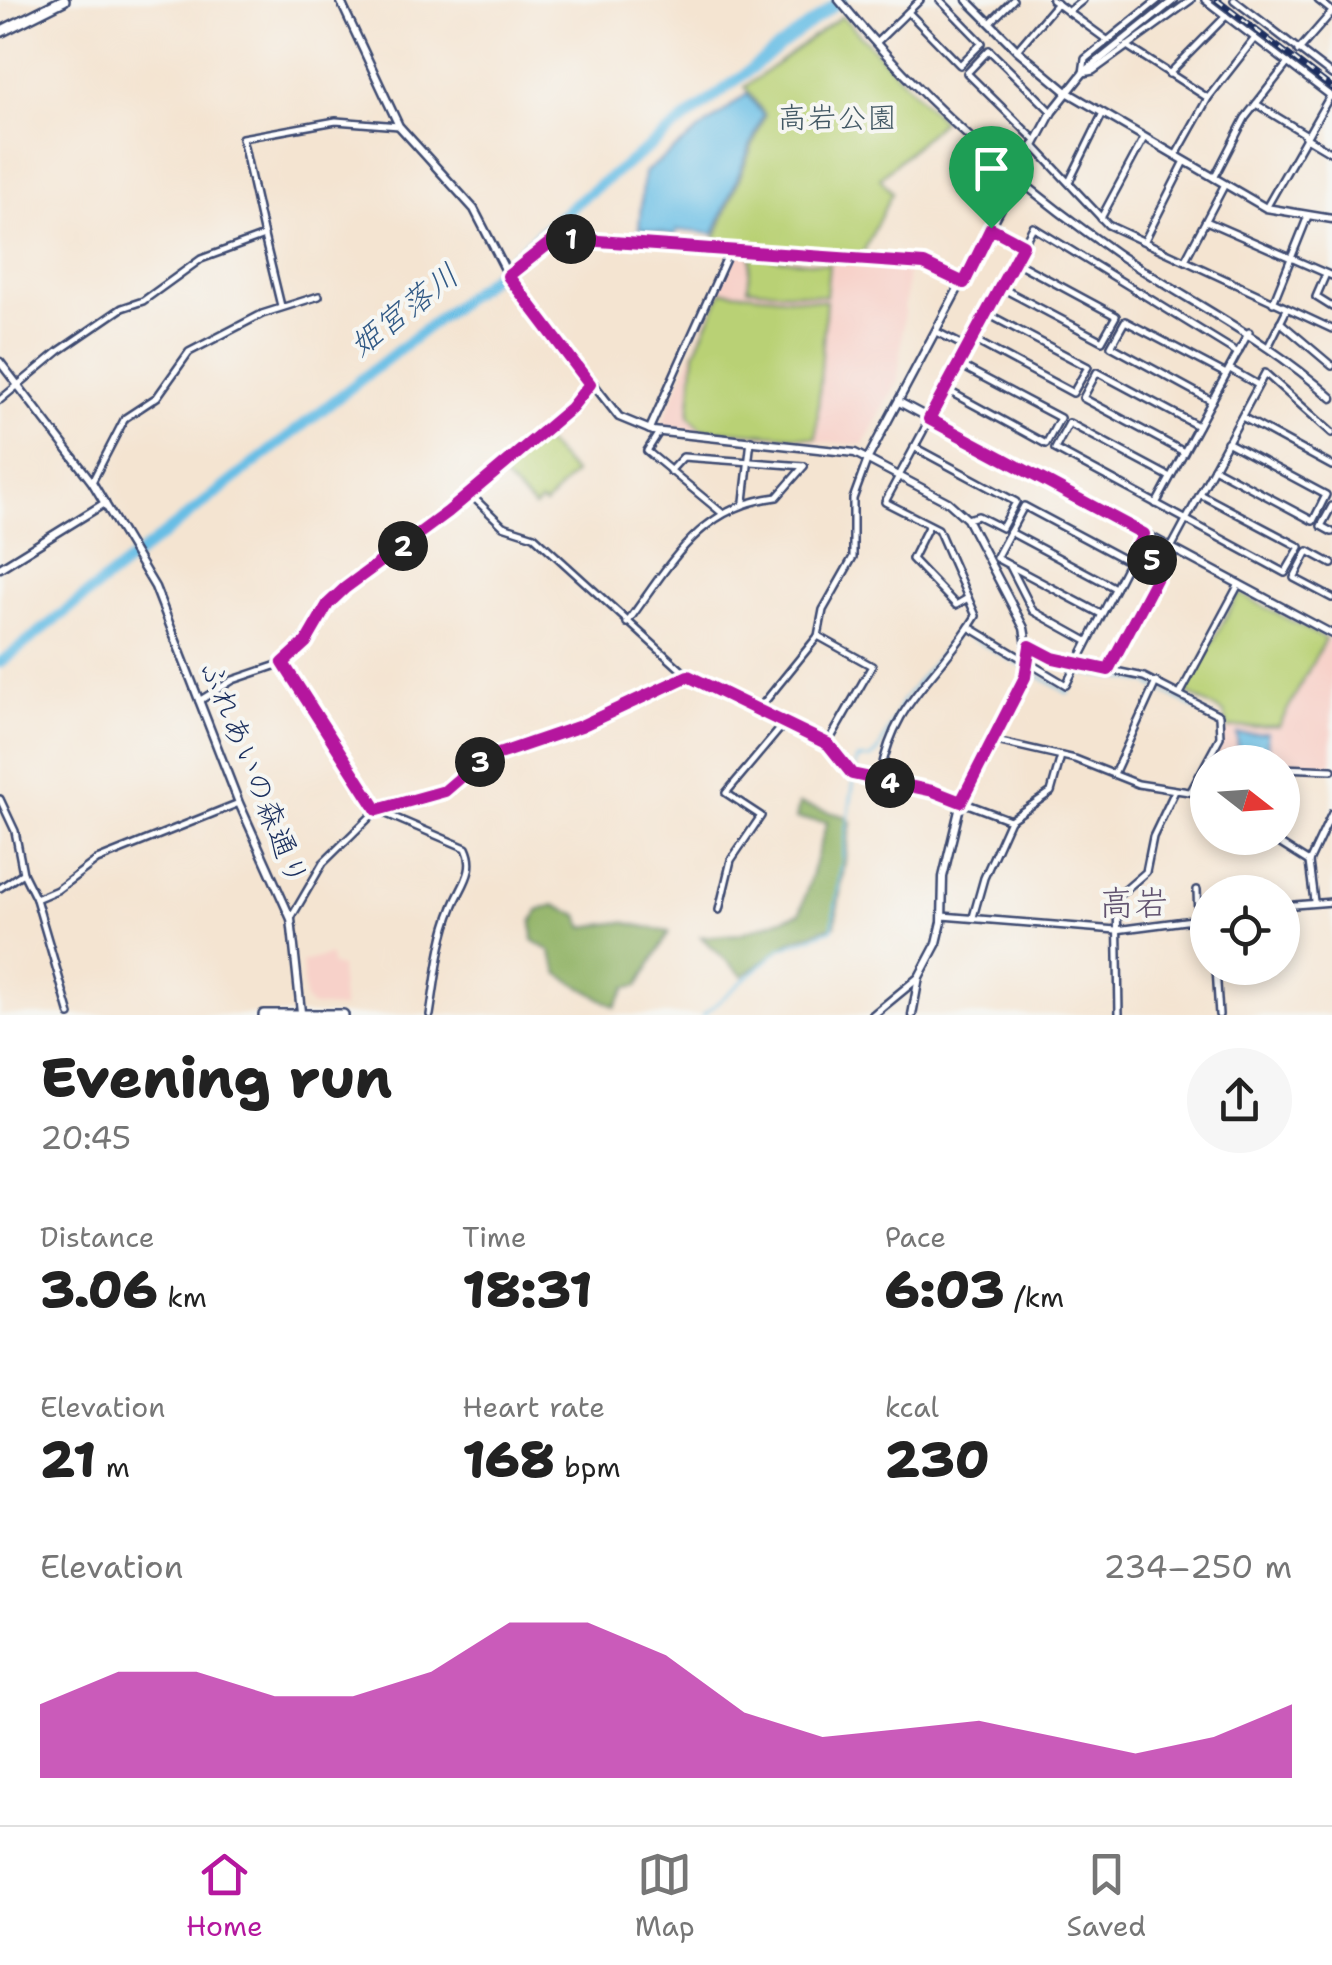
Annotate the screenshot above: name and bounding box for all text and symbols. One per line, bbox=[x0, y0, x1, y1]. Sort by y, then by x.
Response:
park label: 高岩公園 bbox=[777, 97, 897, 138]
pin bbox=[949, 126, 1034, 229]
icon: arrive bbox=[964, 141, 1019, 196]
pin: 1 bbox=[546, 214, 596, 264]
text: 1 bbox=[565, 220, 577, 258]
water label: 姫宮落川 bbox=[340, 253, 467, 366]
pin: 2 bbox=[378, 521, 428, 571]
text: 2 bbox=[393, 527, 413, 565]
pin: 5 bbox=[1127, 535, 1177, 585]
text: 5 bbox=[1143, 541, 1161, 579]
street label: ふれあいの森通り bbox=[191, 654, 318, 892]
pin: 3 bbox=[455, 737, 505, 787]
text: 3 bbox=[470, 743, 490, 781]
north arrow bbox=[1190, 745, 1300, 855]
map controls bbox=[1190, 745, 1300, 985]
pin: 4 bbox=[865, 758, 915, 808]
text: 4 bbox=[880, 764, 900, 802]
button: locate bbox=[1190, 875, 1300, 985]
district label: 高岩 bbox=[1099, 879, 1169, 926]
text: Evening run bbox=[40, 1041, 392, 1115]
button: share bbox=[1187, 1048, 1292, 1153]
text: 20:45 bbox=[40, 1116, 131, 1159]
text: Distance bbox=[40, 1218, 155, 1256]
text: Time bbox=[462, 1218, 527, 1256]
text: Pace bbox=[885, 1218, 946, 1256]
text: 3.06 bbox=[40, 1256, 158, 1323]
text: 18:31 bbox=[462, 1256, 592, 1323]
text: 6:03 bbox=[885, 1256, 1005, 1323]
text: km bbox=[158, 1278, 207, 1316]
text: /km bbox=[1005, 1278, 1064, 1316]
text: Elevation bbox=[40, 1388, 165, 1426]
text: Heart rate bbox=[462, 1388, 605, 1426]
text: kcal bbox=[885, 1388, 939, 1426]
text: 21 bbox=[40, 1426, 96, 1493]
text: 168 bbox=[462, 1426, 555, 1493]
text: 230 bbox=[885, 1426, 990, 1493]
text: m bbox=[96, 1448, 130, 1486]
text: bpm bbox=[555, 1448, 621, 1486]
text: Elevation bbox=[40, 1545, 183, 1588]
text: 234–250 m bbox=[1103, 1545, 1292, 1588]
tab: Home bbox=[186, 1847, 263, 1945]
tab: Map bbox=[635, 1847, 695, 1945]
tab: Saved bbox=[1067, 1847, 1146, 1945]

